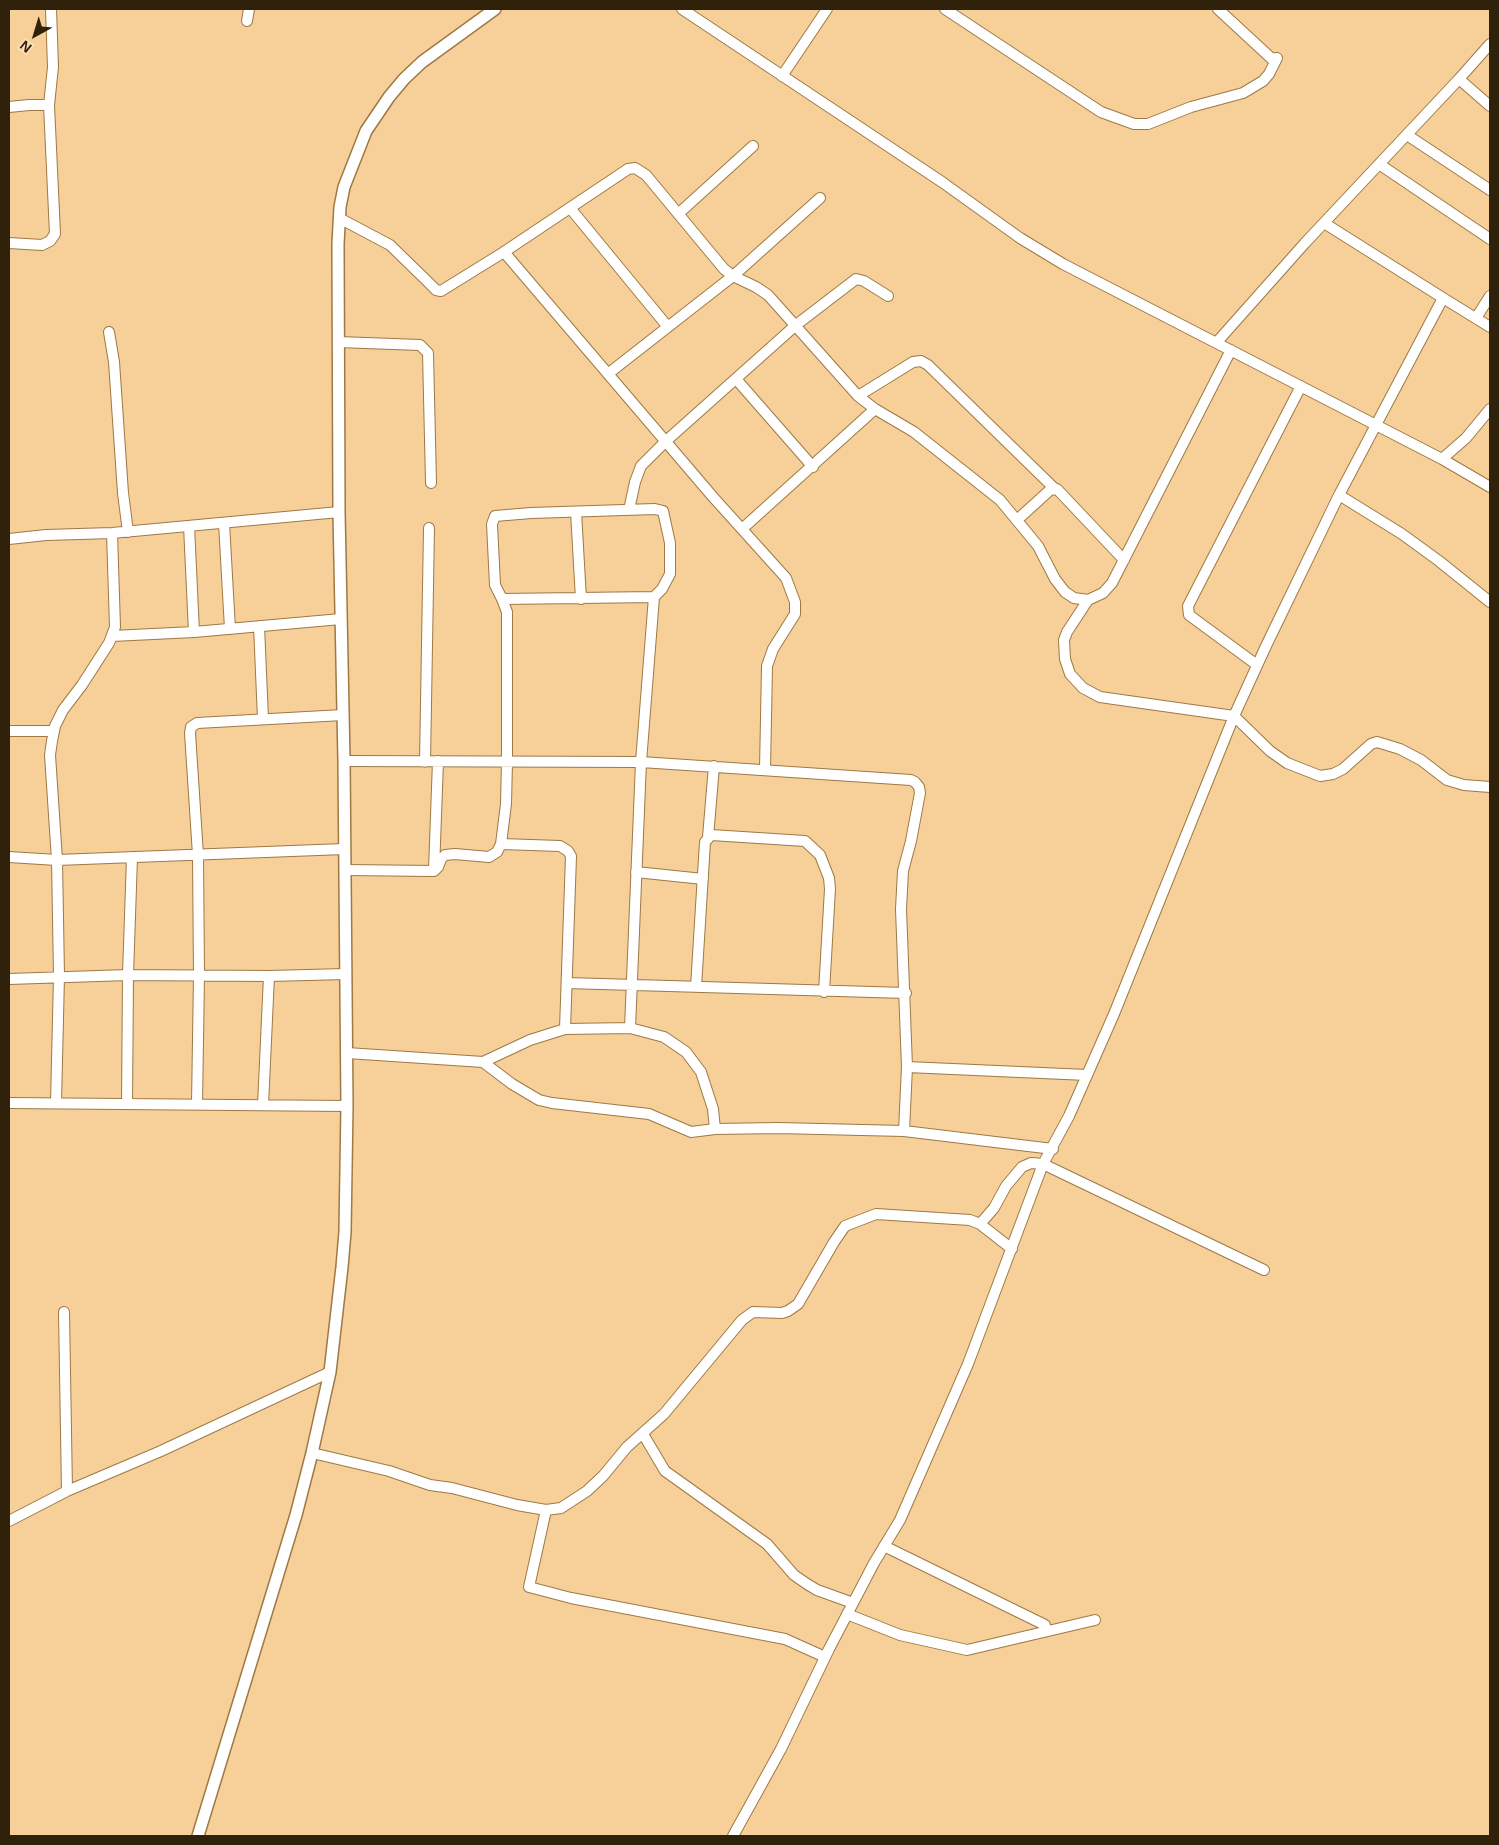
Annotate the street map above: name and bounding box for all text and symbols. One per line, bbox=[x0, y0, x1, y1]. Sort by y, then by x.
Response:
north arrow bbox=[10, 10, 60, 60]
text: N bbox=[17, 37, 35, 56]

